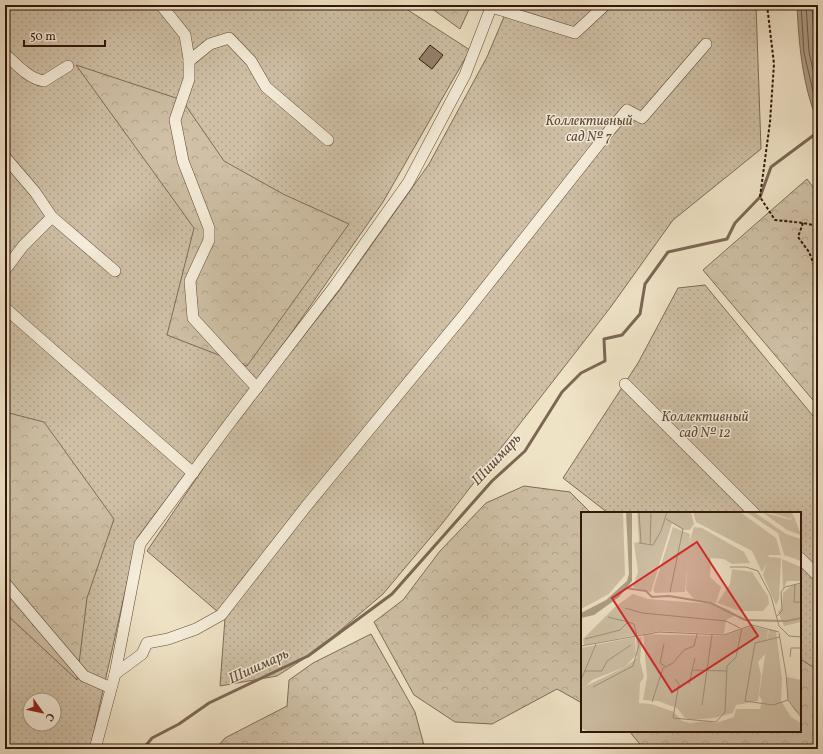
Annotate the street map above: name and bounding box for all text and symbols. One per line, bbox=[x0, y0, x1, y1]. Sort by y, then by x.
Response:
scale bar bbox=[24, 22, 105, 48]
text: 50 m bbox=[30, 29, 56, 45]
park label: Коллективный сад № 7 bbox=[545, 112, 633, 147]
park label: Коллективный сад № 12 bbox=[661, 408, 749, 443]
water label: Шишмарь bbox=[467, 429, 527, 491]
inset map bbox=[581, 512, 801, 732]
water label: Шишмарь bbox=[225, 644, 293, 690]
north arrow bbox=[22, 692, 62, 732]
text: С bbox=[41, 710, 57, 724]

